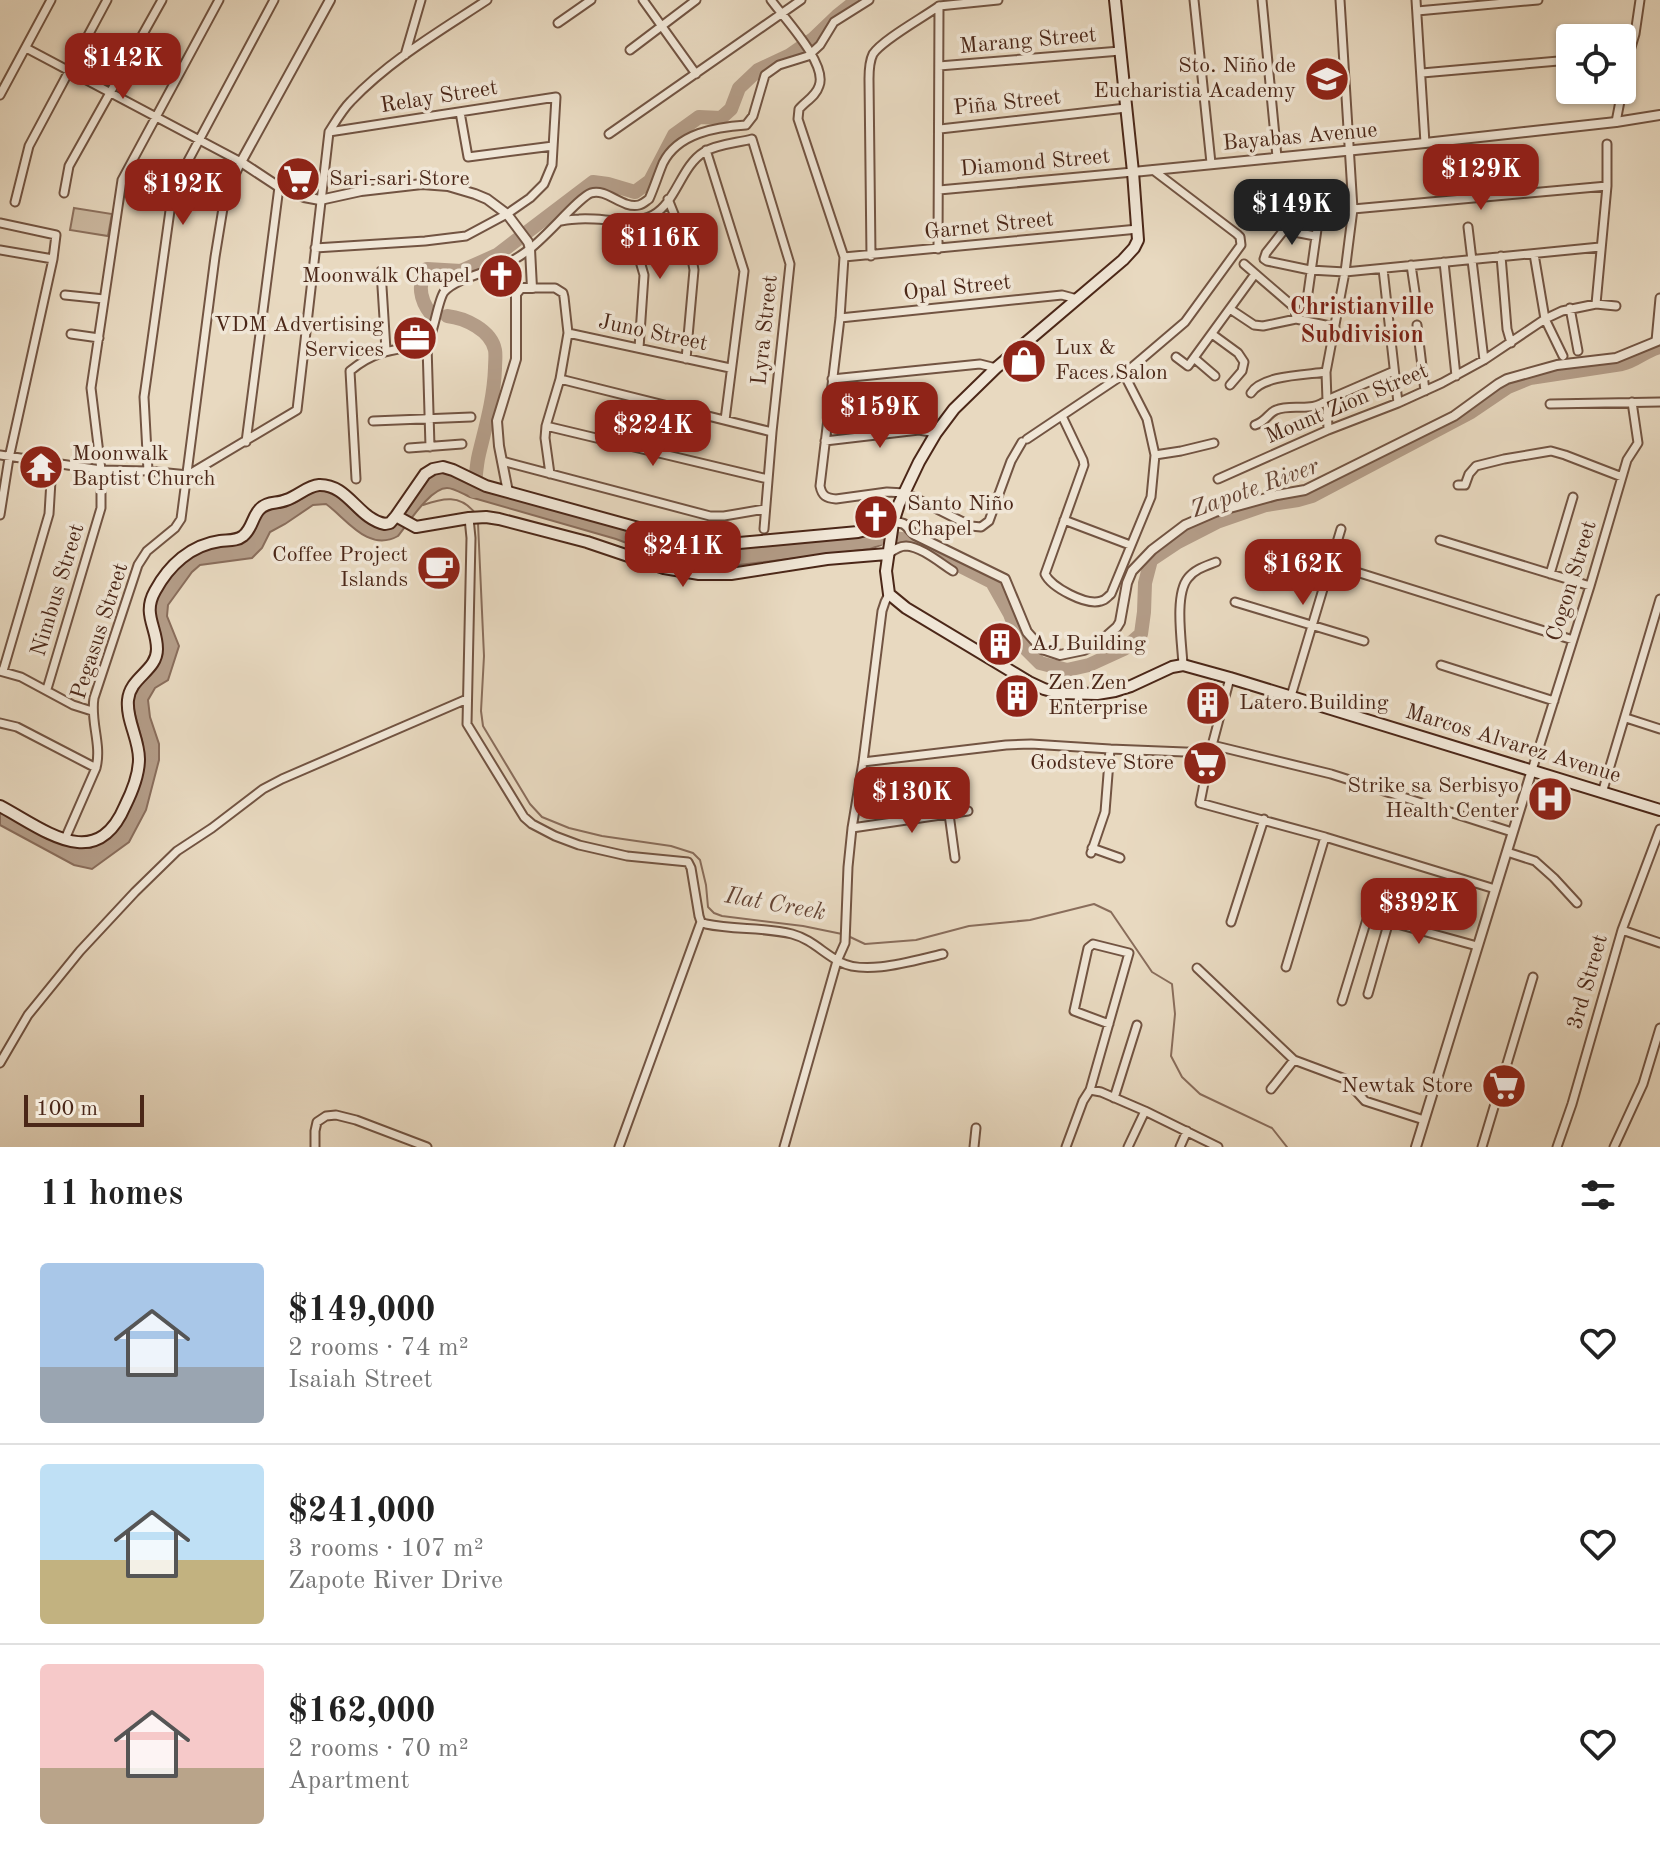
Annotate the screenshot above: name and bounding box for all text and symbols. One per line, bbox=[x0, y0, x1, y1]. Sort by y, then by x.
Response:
street label: Marang Street bbox=[959, 24, 1097, 58]
map controls bbox=[1556, 24, 1636, 104]
button: locate bbox=[1556, 24, 1636, 104]
pin: $142K bbox=[67, 33, 179, 101]
text: $142K bbox=[83, 46, 163, 72]
place label: Sto. Niño de Eucharistia Academy bbox=[1093, 55, 1296, 102]
school or university icon: Sto. Niño de Eucharistia Academy bbox=[1303, 55, 1351, 103]
street label: Relay Street bbox=[379, 77, 499, 117]
street label: Piña Street bbox=[952, 86, 1062, 120]
street label: Bayabas Avenue bbox=[1222, 119, 1378, 155]
pin: $129K bbox=[1425, 144, 1537, 212]
street label: Diamond Street bbox=[959, 145, 1111, 181]
supermarket icon: Sari-sari Store bbox=[274, 155, 322, 203]
text: $129K bbox=[1441, 157, 1521, 183]
pin: $192K bbox=[127, 159, 239, 227]
place label: Sari-sari Store bbox=[329, 168, 470, 190]
text: $192K bbox=[143, 172, 223, 198]
pin: $149K bbox=[1236, 179, 1348, 247]
text: $149K bbox=[1252, 192, 1332, 218]
street label: Garnet Street bbox=[923, 208, 1055, 244]
pin: $116K bbox=[604, 213, 716, 281]
text: $116K bbox=[620, 226, 700, 252]
church icon: Moonwalk Chapel bbox=[477, 252, 525, 300]
place label: Moonwalk Chapel bbox=[302, 265, 470, 287]
street label: Opal Street bbox=[902, 271, 1012, 305]
street label: Lyra Street bbox=[748, 274, 782, 386]
district label: Christianville Subdivision bbox=[1290, 296, 1434, 348]
street label: Juno Street bbox=[596, 311, 710, 355]
place label: VDM Advertising Services bbox=[214, 314, 384, 361]
office icon: VDM Advertising Services bbox=[391, 314, 439, 362]
shop icon: Lux & Faces Salon bbox=[1000, 337, 1048, 385]
place label: Lux & Faces Salon bbox=[1055, 337, 1168, 384]
street label: Mount Zion Street bbox=[1262, 360, 1432, 448]
pin: $159K bbox=[824, 382, 936, 450]
text: $159K bbox=[840, 395, 920, 421]
pin: $224K bbox=[597, 400, 709, 468]
text: $224K bbox=[613, 413, 693, 439]
temple icon: Moonwalk Baptist Church bbox=[17, 443, 65, 491]
place label: Moonwalk Baptist Church bbox=[72, 443, 216, 490]
water label: Zapote River bbox=[1188, 455, 1323, 523]
church icon: Santo Niño Chapel bbox=[852, 493, 900, 541]
place label: Santo Niño Chapel bbox=[907, 493, 1014, 540]
street label: Cogon Street bbox=[1543, 518, 1601, 644]
street label: Nimbus Street bbox=[27, 521, 89, 659]
pin: $241K bbox=[627, 521, 739, 589]
text: $241K bbox=[643, 534, 723, 560]
pin: $162K bbox=[1247, 539, 1359, 607]
place label: Coffee Project Islands bbox=[272, 544, 408, 591]
cafe icon: Coffee Project Islands bbox=[415, 544, 463, 592]
text: $162K bbox=[1263, 552, 1343, 578]
street label: Pegasus Street bbox=[68, 560, 132, 702]
building icon: AJ Building bbox=[976, 620, 1024, 668]
place label: AJ Building bbox=[1031, 633, 1146, 655]
building icon: Zen Zen Enterprise bbox=[993, 672, 1041, 720]
place label: Zen Zen Enterprise bbox=[1048, 672, 1148, 719]
building icon: Latero Building bbox=[1184, 679, 1232, 727]
place label: Latero Building bbox=[1239, 692, 1389, 714]
street label: Marcos Alvarez Avenue bbox=[1403, 701, 1623, 787]
supermarket icon: Godsteve Store bbox=[1181, 739, 1229, 787]
place label: Godsteve Store bbox=[1030, 752, 1174, 774]
pin: $130K bbox=[856, 767, 968, 835]
place label: Strike sa Serbisyo Health Center bbox=[1347, 775, 1519, 822]
hospital icon: Strike sa Serbisyo Health Center bbox=[1526, 775, 1574, 823]
text: $130K bbox=[872, 780, 952, 806]
pin: $392K bbox=[1363, 878, 1475, 946]
water label: Ilat Creek bbox=[722, 884, 827, 926]
text: $392K bbox=[1379, 891, 1459, 917]
street label: 3rd Street bbox=[1564, 932, 1612, 1032]
supermarket icon: Newtak Store bbox=[1480, 1062, 1528, 1110]
place label: Newtak Store bbox=[1341, 1075, 1473, 1097]
scale bar bbox=[24, 1091, 144, 1127]
text: 100 m bbox=[36, 1098, 98, 1120]
icon: filters bbox=[1576, 1173, 1620, 1217]
text: 11 homes bbox=[40, 1178, 183, 1212]
text: $149,000 bbox=[288, 1294, 436, 1328]
icon: home bbox=[104, 1295, 200, 1391]
icon: heart bbox=[1576, 1321, 1620, 1365]
text: 2 rooms · 74 m² bbox=[288, 1335, 469, 1361]
text: Isaiah Street bbox=[288, 1367, 433, 1393]
text: $241,000 bbox=[288, 1495, 436, 1529]
icon: home bbox=[104, 1496, 200, 1592]
icon: heart bbox=[1576, 1522, 1620, 1566]
text: 3 rooms · 107 m² bbox=[288, 1536, 484, 1562]
text: Zapote River Drive bbox=[288, 1568, 503, 1594]
text: $162,000 bbox=[288, 1695, 436, 1729]
icon: home bbox=[104, 1696, 200, 1792]
icon: heart bbox=[1576, 1722, 1620, 1766]
text: 2 rooms · 70 m² bbox=[288, 1736, 469, 1762]
text: Apartment bbox=[288, 1768, 410, 1794]

